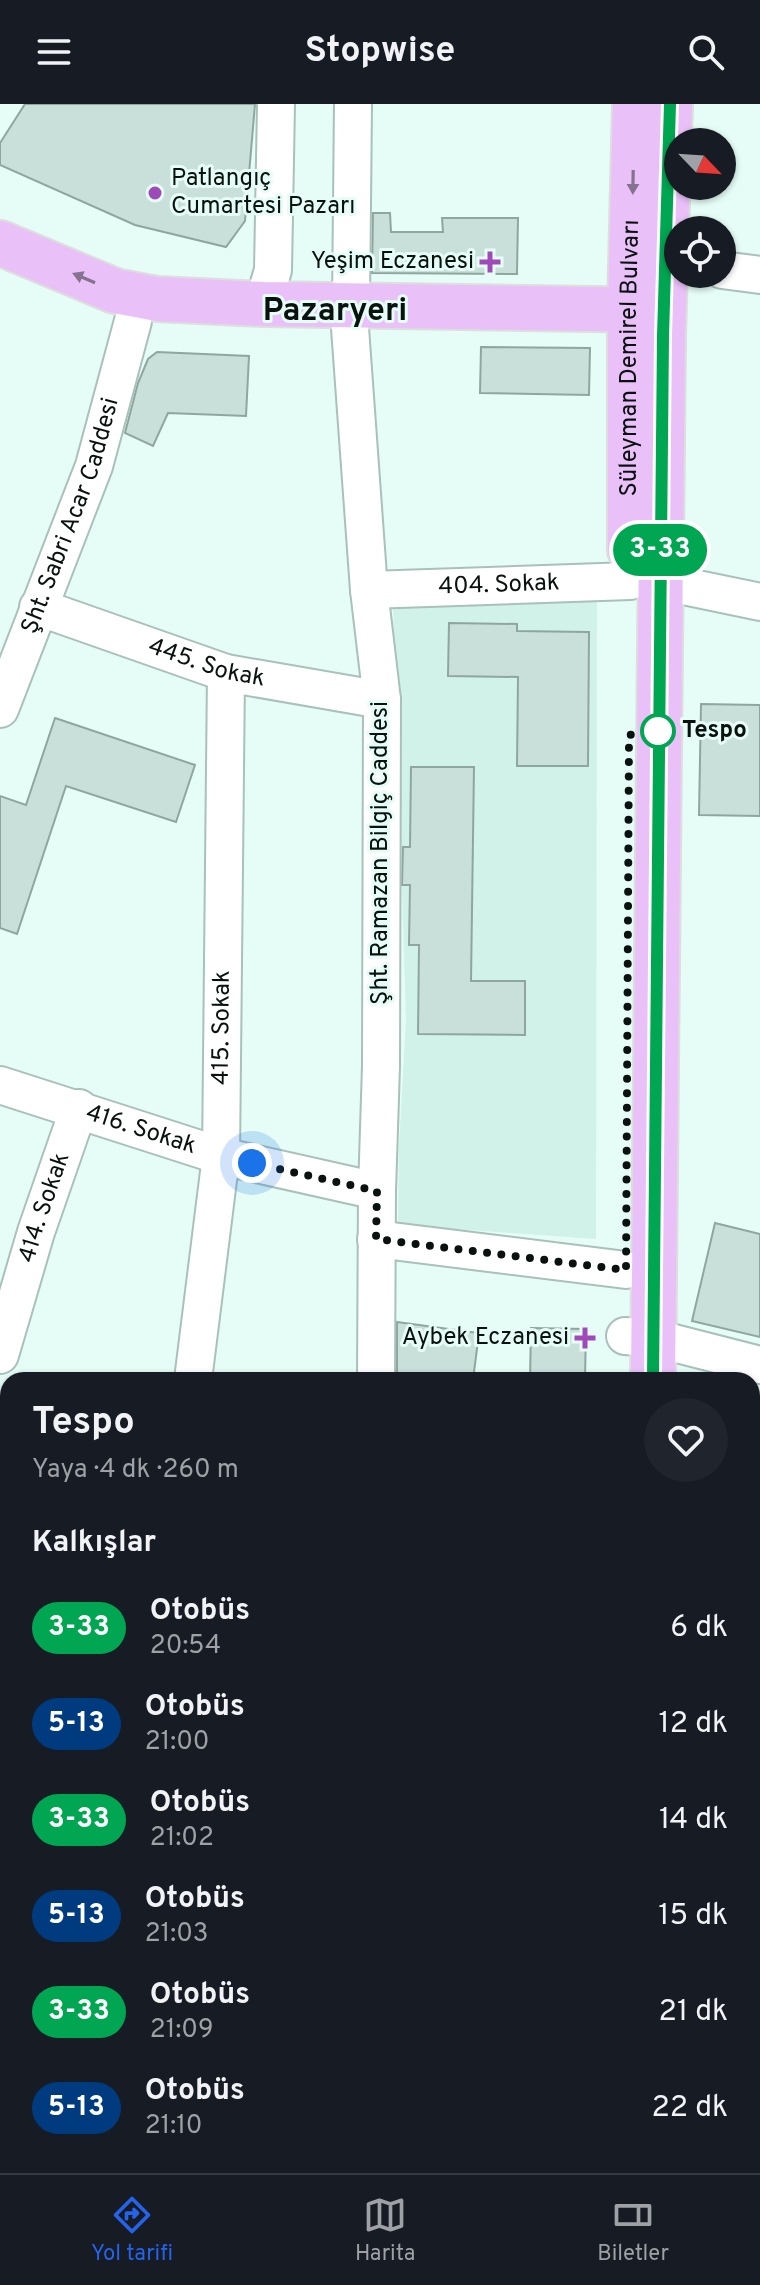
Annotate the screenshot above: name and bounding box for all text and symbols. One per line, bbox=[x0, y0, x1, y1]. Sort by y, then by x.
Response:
text: Stopwise bbox=[305, 29, 455, 75]
icon: menu bbox=[32, 30, 76, 74]
icon: search bbox=[684, 30, 728, 74]
north arrow bbox=[664, 128, 736, 200]
map controls bbox=[664, 128, 736, 288]
place label: Patlangıç Cumartesi Pazarı bbox=[171, 164, 355, 222]
one-way arrow bbox=[626, 170, 639, 195]
marker: Patlangıç Cumartesi Pazarı bbox=[146, 184, 164, 202]
button: locate bbox=[664, 216, 736, 288]
street label: Süleyman Demirel Bulvarı bbox=[615, 219, 647, 497]
place label: Yeşim Eczanesi bbox=[311, 247, 474, 277]
marker: Yeşim Eczanesi bbox=[481, 253, 499, 271]
one-way arrow bbox=[73, 272, 96, 285]
district label: Pazaryeri bbox=[263, 292, 407, 332]
street label: Şht. Sabri Acar Caddesi bbox=[15, 395, 127, 638]
line badge: 3-33 bbox=[604, 524, 716, 576]
text: 3-33 bbox=[629, 532, 691, 568]
street label: 404. Sokak bbox=[438, 568, 560, 603]
street label: 445. Sokak bbox=[144, 632, 267, 694]
street label: Şht. Ramazan Bilgiç Caddesi bbox=[366, 701, 396, 1005]
marker: Tespo bbox=[641, 714, 675, 748]
place label: Tespo bbox=[682, 716, 747, 746]
street label: 415. Sokak bbox=[207, 970, 238, 1085]
street label: 416. Sokak bbox=[82, 1099, 200, 1162]
your location bbox=[232, 1143, 272, 1183]
street label: 414. Sokak bbox=[13, 1149, 77, 1266]
place label: Aybek Eczanesi bbox=[402, 1323, 569, 1353]
marker: Aybek Eczanesi bbox=[576, 1329, 594, 1347]
button: heart bbox=[644, 1398, 728, 1482]
text: Tespo bbox=[32, 1399, 135, 1448]
text: Yaya · 4 dk · 260 m bbox=[32, 1454, 239, 1487]
text: Kalkışlar bbox=[32, 1525, 156, 1562]
text: Otobüs bbox=[150, 1593, 250, 1630]
text: 3-33 bbox=[48, 1610, 110, 1646]
text: 6 dk bbox=[670, 1610, 728, 1647]
text: 20:54 bbox=[150, 1630, 221, 1663]
text: Otobüs bbox=[145, 1689, 245, 1726]
text: 5-13 bbox=[48, 1706, 105, 1742]
text: 12 dk bbox=[659, 1706, 728, 1743]
text: 21:00 bbox=[145, 1726, 209, 1759]
text: Otobüs bbox=[150, 1785, 250, 1822]
text: 3-33 bbox=[48, 1802, 110, 1838]
text: 14 dk bbox=[659, 1802, 728, 1839]
text: 21:02 bbox=[150, 1822, 214, 1855]
text: Otobüs bbox=[145, 1881, 245, 1918]
text: 5-13 bbox=[48, 1898, 105, 1934]
text: 15 dk bbox=[658, 1898, 728, 1935]
text: 21:03 bbox=[145, 1918, 209, 1951]
text: Otobüs bbox=[150, 1977, 250, 2014]
text: 3-33 bbox=[48, 1994, 110, 2030]
text: 21 dk bbox=[659, 1994, 728, 2031]
text: 21:09 bbox=[150, 2014, 214, 2047]
text: Otobüs bbox=[145, 2073, 245, 2110]
text: 5-13 bbox=[48, 2090, 105, 2126]
text: 22 dk bbox=[651, 2090, 728, 2127]
text: 21:10 bbox=[145, 2110, 203, 2143]
tab: Yol tarifi bbox=[91, 2193, 173, 2268]
tab: Harita bbox=[355, 2193, 415, 2268]
tab: Biletler bbox=[597, 2193, 669, 2268]

